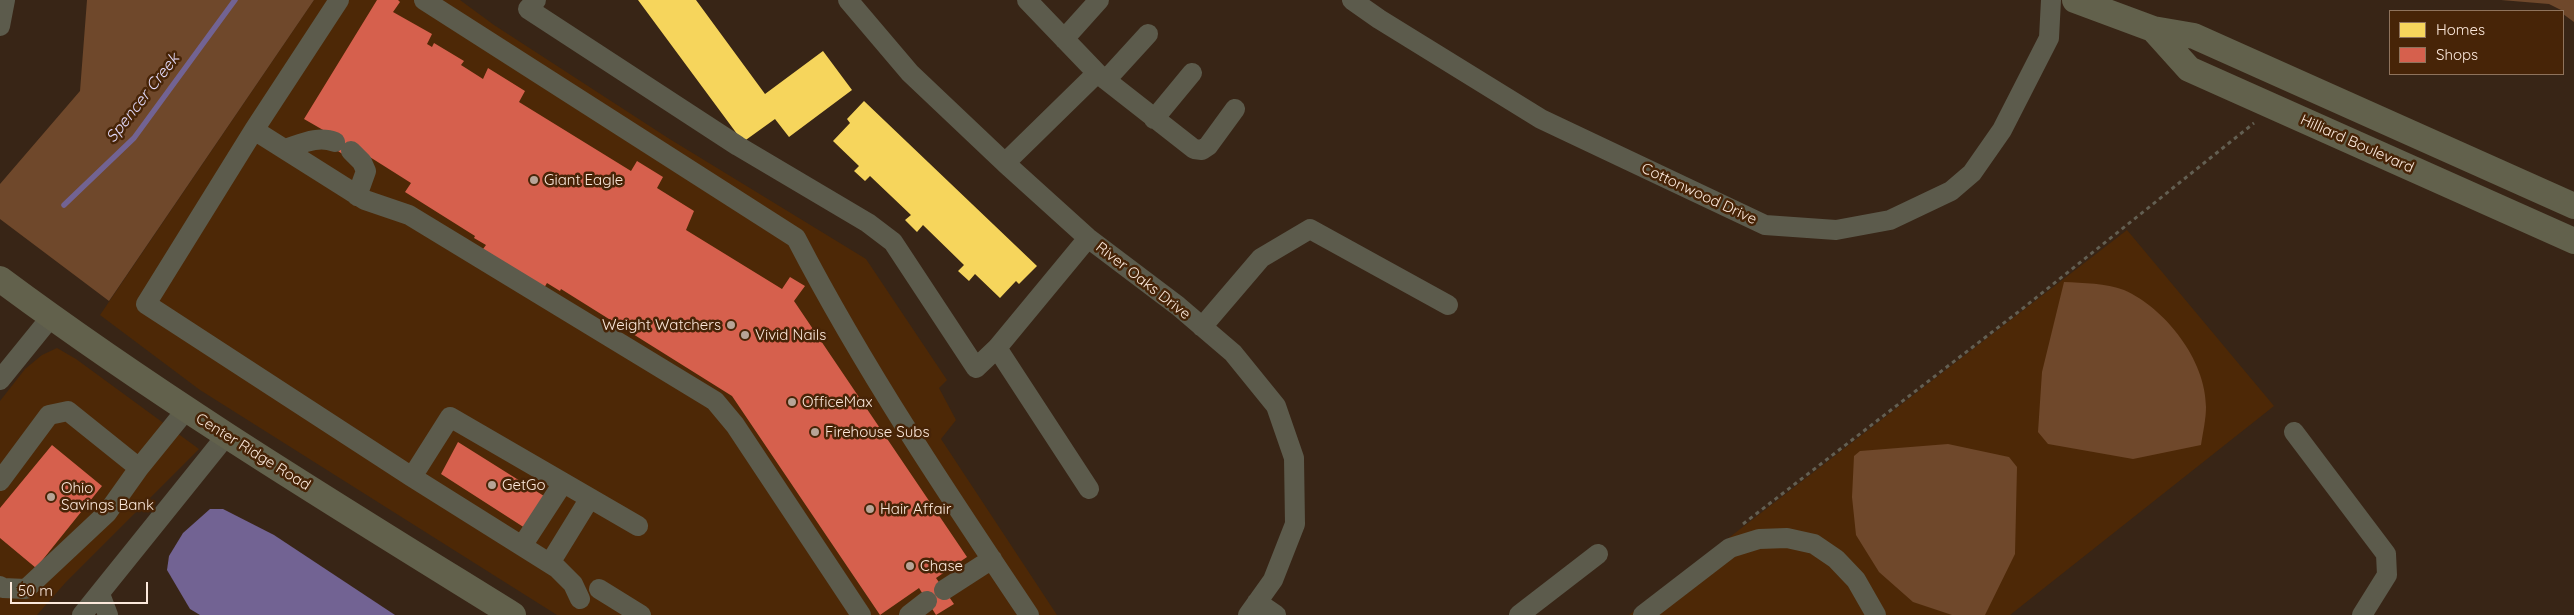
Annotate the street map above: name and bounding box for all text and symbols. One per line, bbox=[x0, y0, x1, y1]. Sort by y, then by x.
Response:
legend bbox=[2389, 10, 2564, 75]
text: Homes bbox=[2436, 20, 2485, 39]
text: Shops bbox=[2436, 45, 2478, 64]
water label: Spencer Creek bbox=[102, 50, 184, 146]
street label: Hilliard Boulevard bbox=[2297, 111, 2417, 177]
street label: Cottonwood Drive bbox=[1638, 159, 1760, 229]
place label: Giant Eagle bbox=[544, 171, 623, 189]
marker: Giant Eagle bbox=[528, 174, 540, 186]
street label: River Oaks Drive bbox=[1092, 238, 1194, 324]
place label: Weight Watchers bbox=[602, 316, 721, 334]
marker: Weight Watchers bbox=[725, 319, 737, 331]
place label: Vivid Nails bbox=[755, 326, 826, 344]
marker: Vivid Nails bbox=[739, 329, 751, 341]
place label: OfficeMax bbox=[802, 393, 872, 411]
marker: OfficeMax bbox=[786, 396, 798, 408]
street label: Center Ridge Road bbox=[192, 410, 314, 494]
place label: Firehouse Subs bbox=[825, 423, 929, 441]
marker: Firehouse Subs bbox=[809, 426, 821, 438]
place label: GetGo bbox=[502, 476, 545, 494]
place label: Ohio Savings Bank bbox=[61, 479, 154, 514]
marker: GetGo bbox=[486, 479, 498, 491]
marker: Ohio Savings Bank bbox=[45, 491, 57, 503]
place label: Hair Affair bbox=[880, 500, 952, 518]
marker: Hair Affair bbox=[864, 503, 876, 515]
place label: Chase bbox=[920, 557, 963, 575]
marker: Chase bbox=[904, 560, 916, 572]
scale bar bbox=[12, 572, 150, 604]
text: 50 m bbox=[18, 581, 53, 600]

